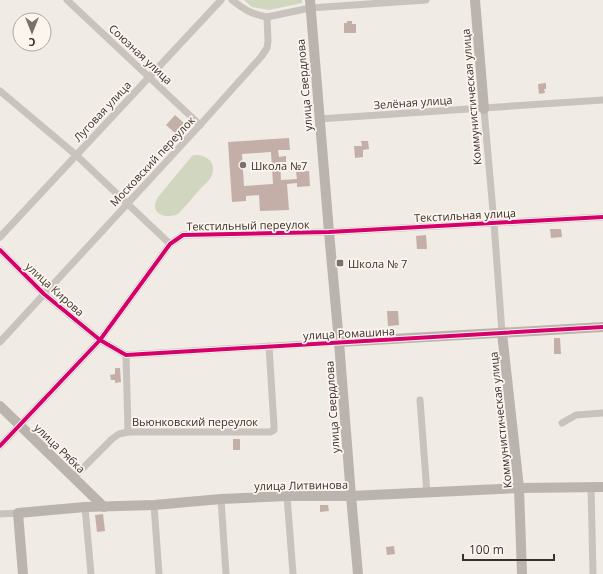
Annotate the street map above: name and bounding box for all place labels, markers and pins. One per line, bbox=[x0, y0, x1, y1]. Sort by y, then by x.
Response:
place label: Школа №7 bbox=[251, 158, 307, 173]
marker: Школа №7 bbox=[238, 160, 248, 170]
place label: Школа № 7 bbox=[348, 256, 407, 271]
marker: Школа № 7 bbox=[335, 258, 345, 268]

